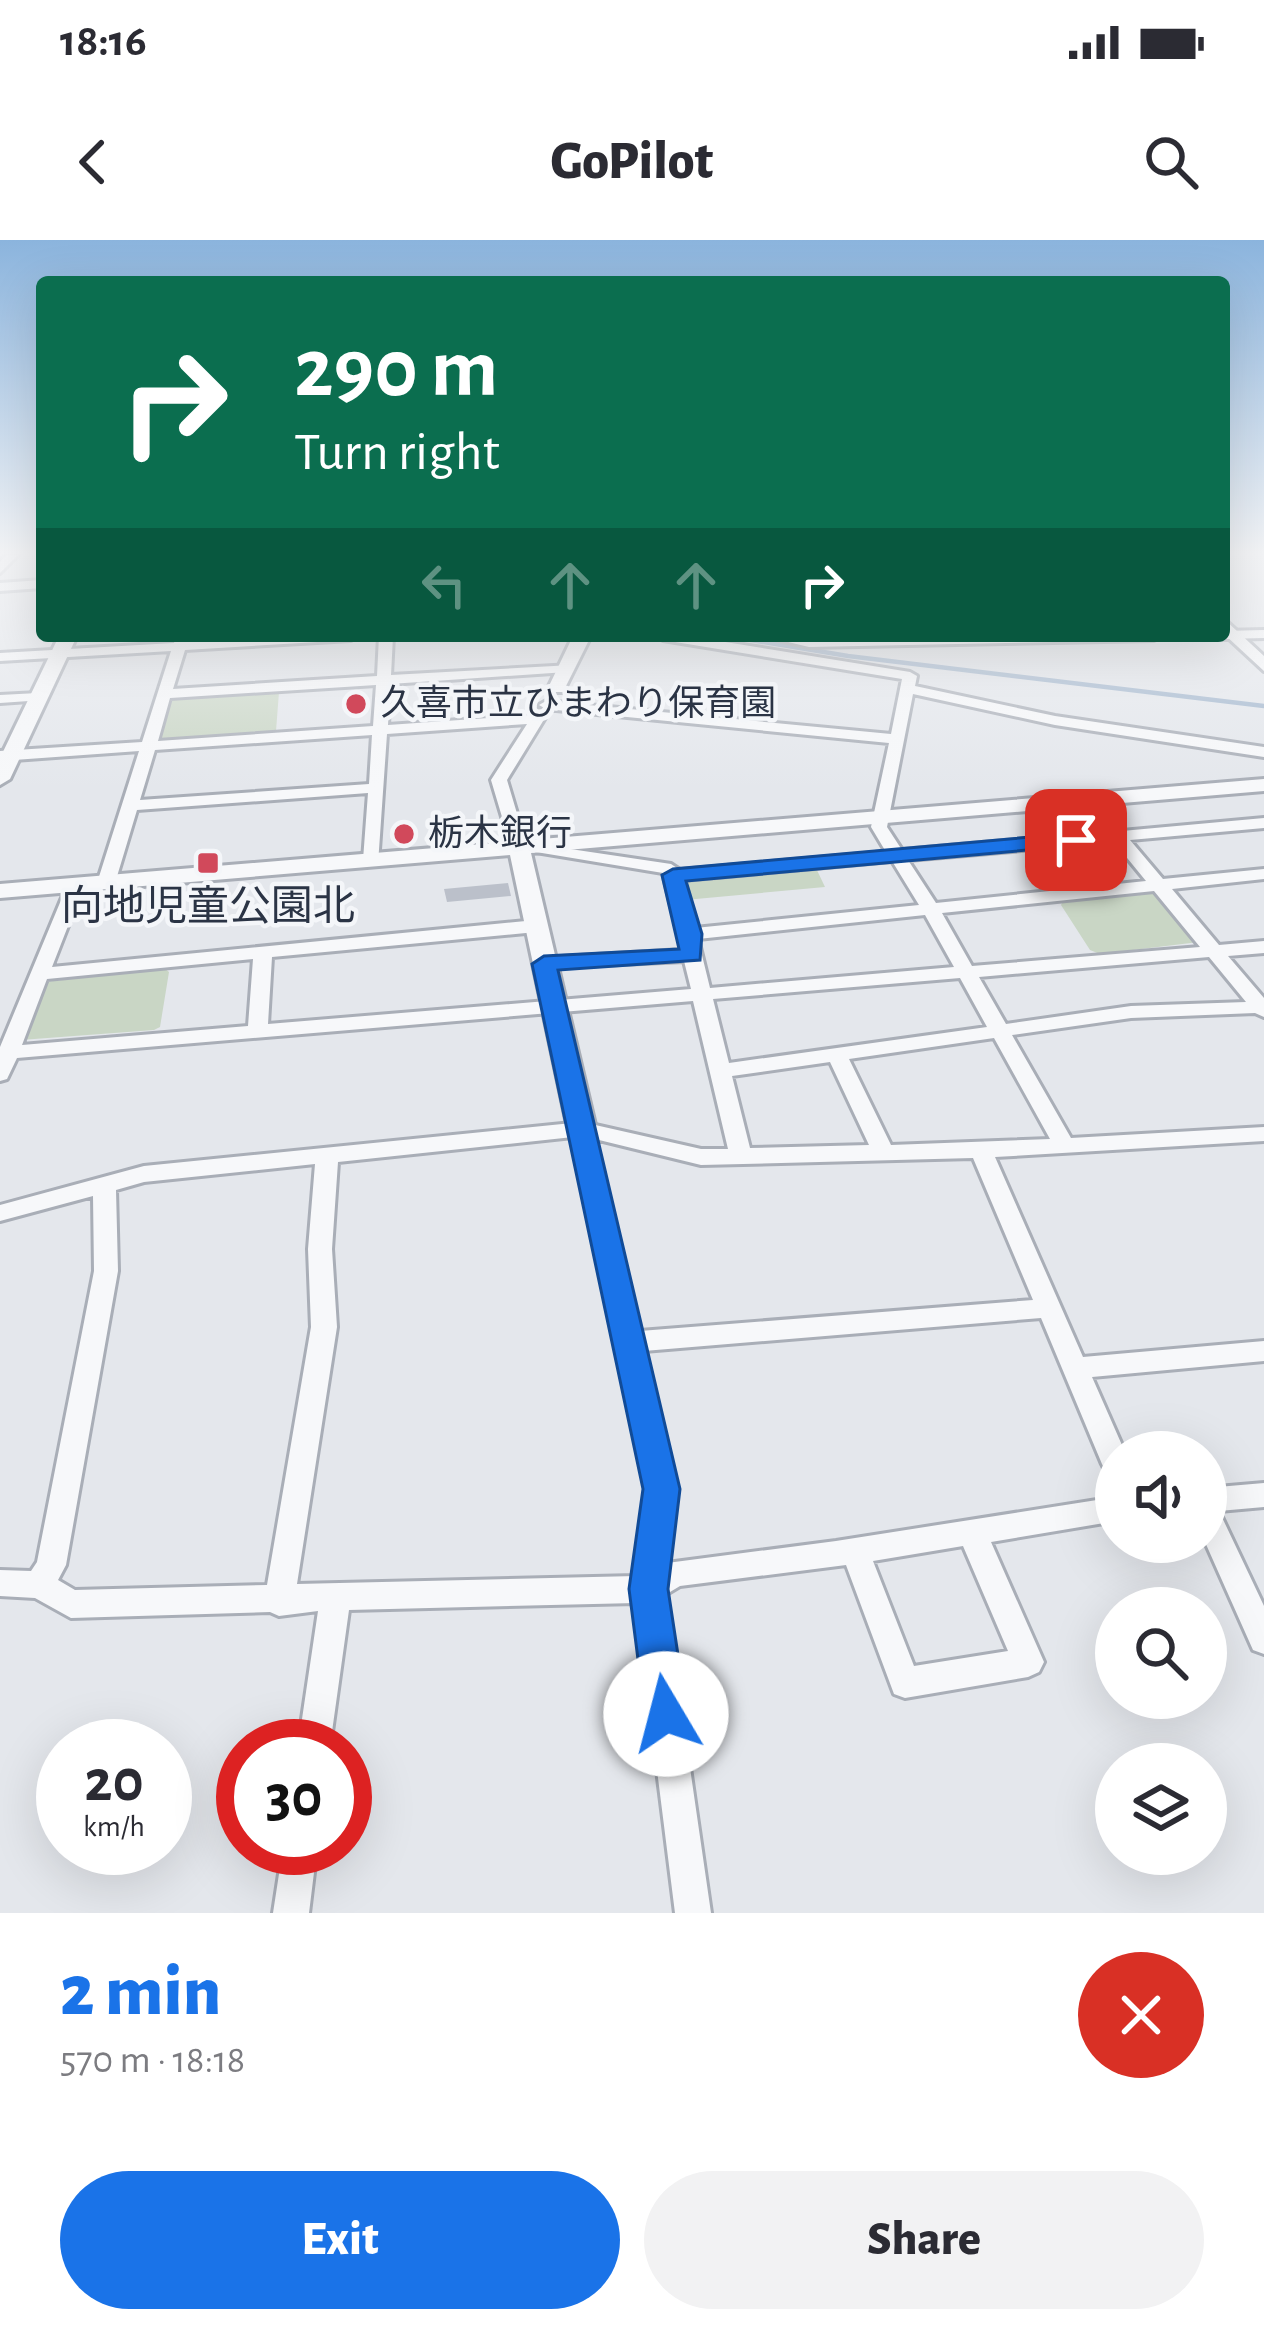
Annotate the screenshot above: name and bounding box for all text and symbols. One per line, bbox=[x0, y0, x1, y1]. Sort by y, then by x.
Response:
text: 18:16 bbox=[60, 19, 147, 64]
icon: back bbox=[60, 129, 126, 195]
icon: search bbox=[1138, 129, 1204, 195]
text: GoPilot bbox=[551, 135, 713, 189]
icon: right bbox=[96, 324, 252, 480]
text: 290 m bbox=[294, 328, 498, 412]
text: Turn right bbox=[294, 426, 500, 480]
icon: left bbox=[411, 552, 477, 618]
icon: ahead bbox=[537, 552, 603, 618]
icon: ahead bbox=[663, 552, 729, 618]
icon: right bbox=[789, 552, 855, 618]
place label: 久喜市立ひまわり保育園 bbox=[380, 684, 776, 722]
marker: 久喜市立ひまわり保育園 bbox=[343, 691, 369, 717]
pin bbox=[1025, 789, 1127, 891]
icon: arrive bbox=[1043, 807, 1109, 873]
place label: 栃木銀行 bbox=[428, 814, 572, 852]
marker: 栃木銀行 bbox=[391, 821, 417, 847]
marker: 向地児童公園北 bbox=[195, 850, 221, 876]
place label: 向地児童公園北 bbox=[61, 884, 355, 928]
map controls bbox=[1095, 1431, 1227, 1875]
button: sound bbox=[1095, 1431, 1227, 1563]
button: search bbox=[1095, 1587, 1227, 1719]
position arrow bbox=[603, 1651, 729, 1777]
speed limit sign: 30 bbox=[216, 1719, 372, 1875]
button: layers bbox=[1095, 1743, 1227, 1875]
text: 20 bbox=[84, 1752, 144, 1812]
text: km/h bbox=[83, 1812, 145, 1842]
button: close bbox=[1078, 1952, 1204, 2078]
text: 2 min bbox=[60, 1956, 221, 2028]
text: 570 m · 18:18 bbox=[60, 2041, 245, 2080]
button: Exit bbox=[60, 2171, 620, 2309]
button: Share bbox=[644, 2171, 1204, 2309]

